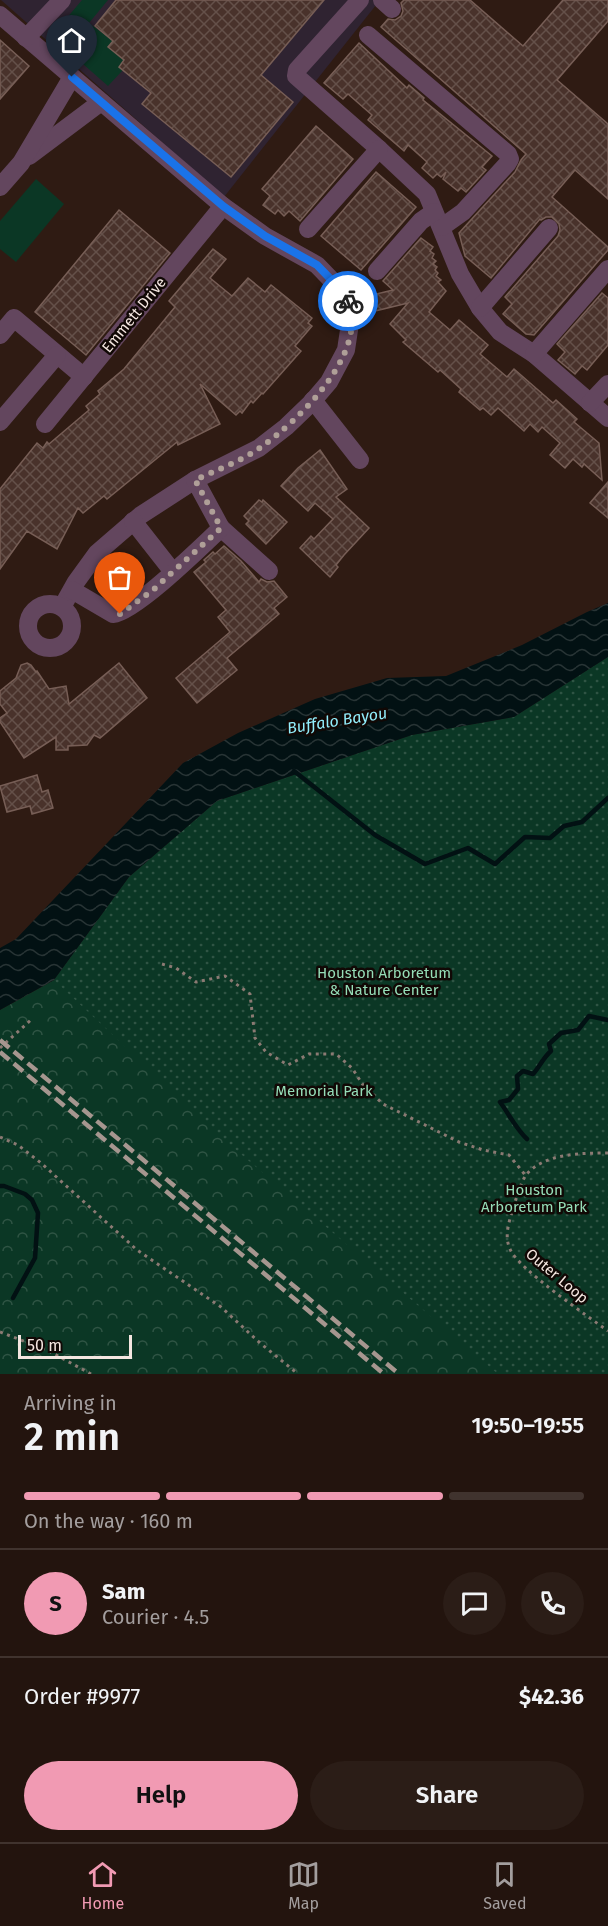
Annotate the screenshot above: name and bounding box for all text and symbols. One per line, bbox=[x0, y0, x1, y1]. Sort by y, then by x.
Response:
pin bbox=[46, 15, 97, 77]
icon: home bbox=[55, 24, 88, 57]
courier bbox=[318, 271, 378, 331]
street label: Emmett Drive bbox=[98, 274, 170, 356]
icon: bike bbox=[332, 285, 365, 318]
pin bbox=[94, 552, 145, 614]
icon: bag bbox=[103, 561, 136, 594]
water label: Buffalo Bayou bbox=[286, 703, 388, 738]
park label: Houston Arboretum & Nature Center bbox=[317, 964, 451, 999]
park label: Memorial Park bbox=[275, 1082, 373, 1100]
park label: Houston Arboretum Park bbox=[481, 1181, 587, 1216]
street label: Outer Loop bbox=[522, 1245, 592, 1307]
scale bar bbox=[18, 1332, 132, 1360]
text: 50 m bbox=[27, 1336, 62, 1355]
text: Arriving in bbox=[24, 1391, 117, 1415]
text: 19:50–19:55 bbox=[471, 1412, 584, 1439]
text: 2 min bbox=[24, 1414, 120, 1460]
text: On the way · 160 m bbox=[24, 1509, 193, 1533]
button: chat bbox=[443, 1572, 506, 1635]
button: phone bbox=[521, 1572, 584, 1635]
text: Sam bbox=[102, 1578, 145, 1605]
text: S bbox=[49, 1590, 62, 1617]
text: Courier · 4.5 bbox=[102, 1605, 209, 1629]
text: Order #9977 bbox=[24, 1683, 140, 1710]
text: $42.36 bbox=[519, 1683, 584, 1710]
button: Help bbox=[24, 1761, 298, 1830]
button: Share bbox=[310, 1761, 584, 1830]
tab: Home bbox=[82, 1858, 124, 1913]
tab: Map bbox=[287, 1858, 320, 1913]
tab: Saved bbox=[483, 1858, 526, 1913]

